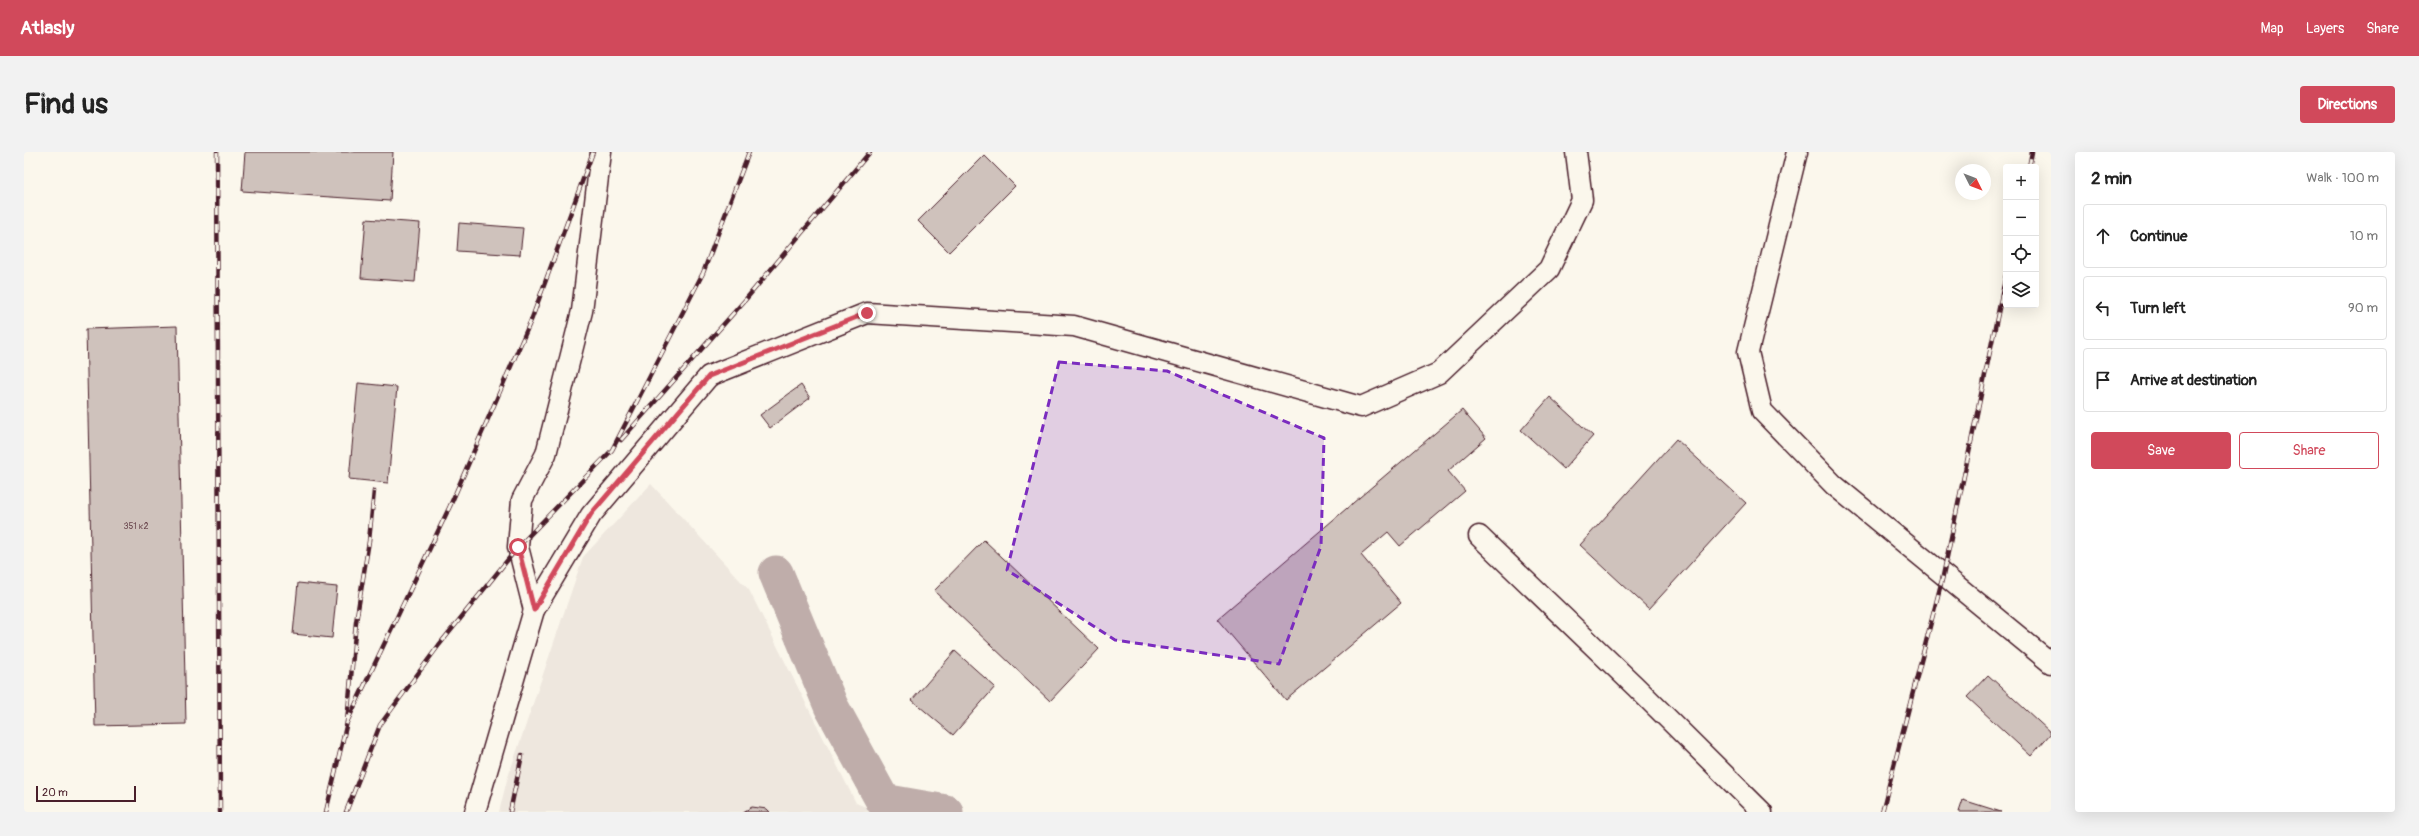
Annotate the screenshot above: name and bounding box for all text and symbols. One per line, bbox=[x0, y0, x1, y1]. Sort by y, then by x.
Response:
text: Atlasly bbox=[20, 16, 74, 40]
text: Map bbox=[2261, 20, 2284, 37]
text: Layers bbox=[2306, 20, 2344, 37]
text: Share bbox=[2366, 20, 2399, 37]
button: Directions bbox=[2300, 86, 2395, 123]
text: Find us bbox=[24, 87, 108, 122]
north arrow bbox=[1955, 164, 1991, 200]
map controls bbox=[2003, 164, 2039, 308]
button: + bbox=[2003, 164, 2039, 200]
text: 2 min bbox=[2091, 168, 2132, 189]
text: Walk · 100 m bbox=[2306, 170, 2379, 186]
button: − bbox=[2003, 200, 2039, 236]
icon: ahead bbox=[2092, 225, 2114, 247]
text: Continue bbox=[2130, 227, 2188, 246]
text: 10 m bbox=[2350, 228, 2378, 244]
button: locate bbox=[2003, 236, 2039, 272]
button: layers bbox=[2003, 272, 2039, 308]
icon: left bbox=[2092, 297, 2114, 319]
text: Turn left bbox=[2130, 299, 2186, 318]
text: 90 m bbox=[2348, 300, 2378, 316]
route end bbox=[858, 304, 876, 322]
icon: arrive bbox=[2092, 369, 2114, 391]
text: Arrive at destination bbox=[2130, 371, 2257, 390]
button: Save bbox=[2091, 432, 2231, 469]
button: Share bbox=[2239, 432, 2379, 469]
house number: 351 к2 bbox=[123, 521, 149, 532]
route start bbox=[509, 538, 527, 556]
scale bar bbox=[36, 784, 136, 803]
text: 20 m bbox=[42, 786, 68, 799]

